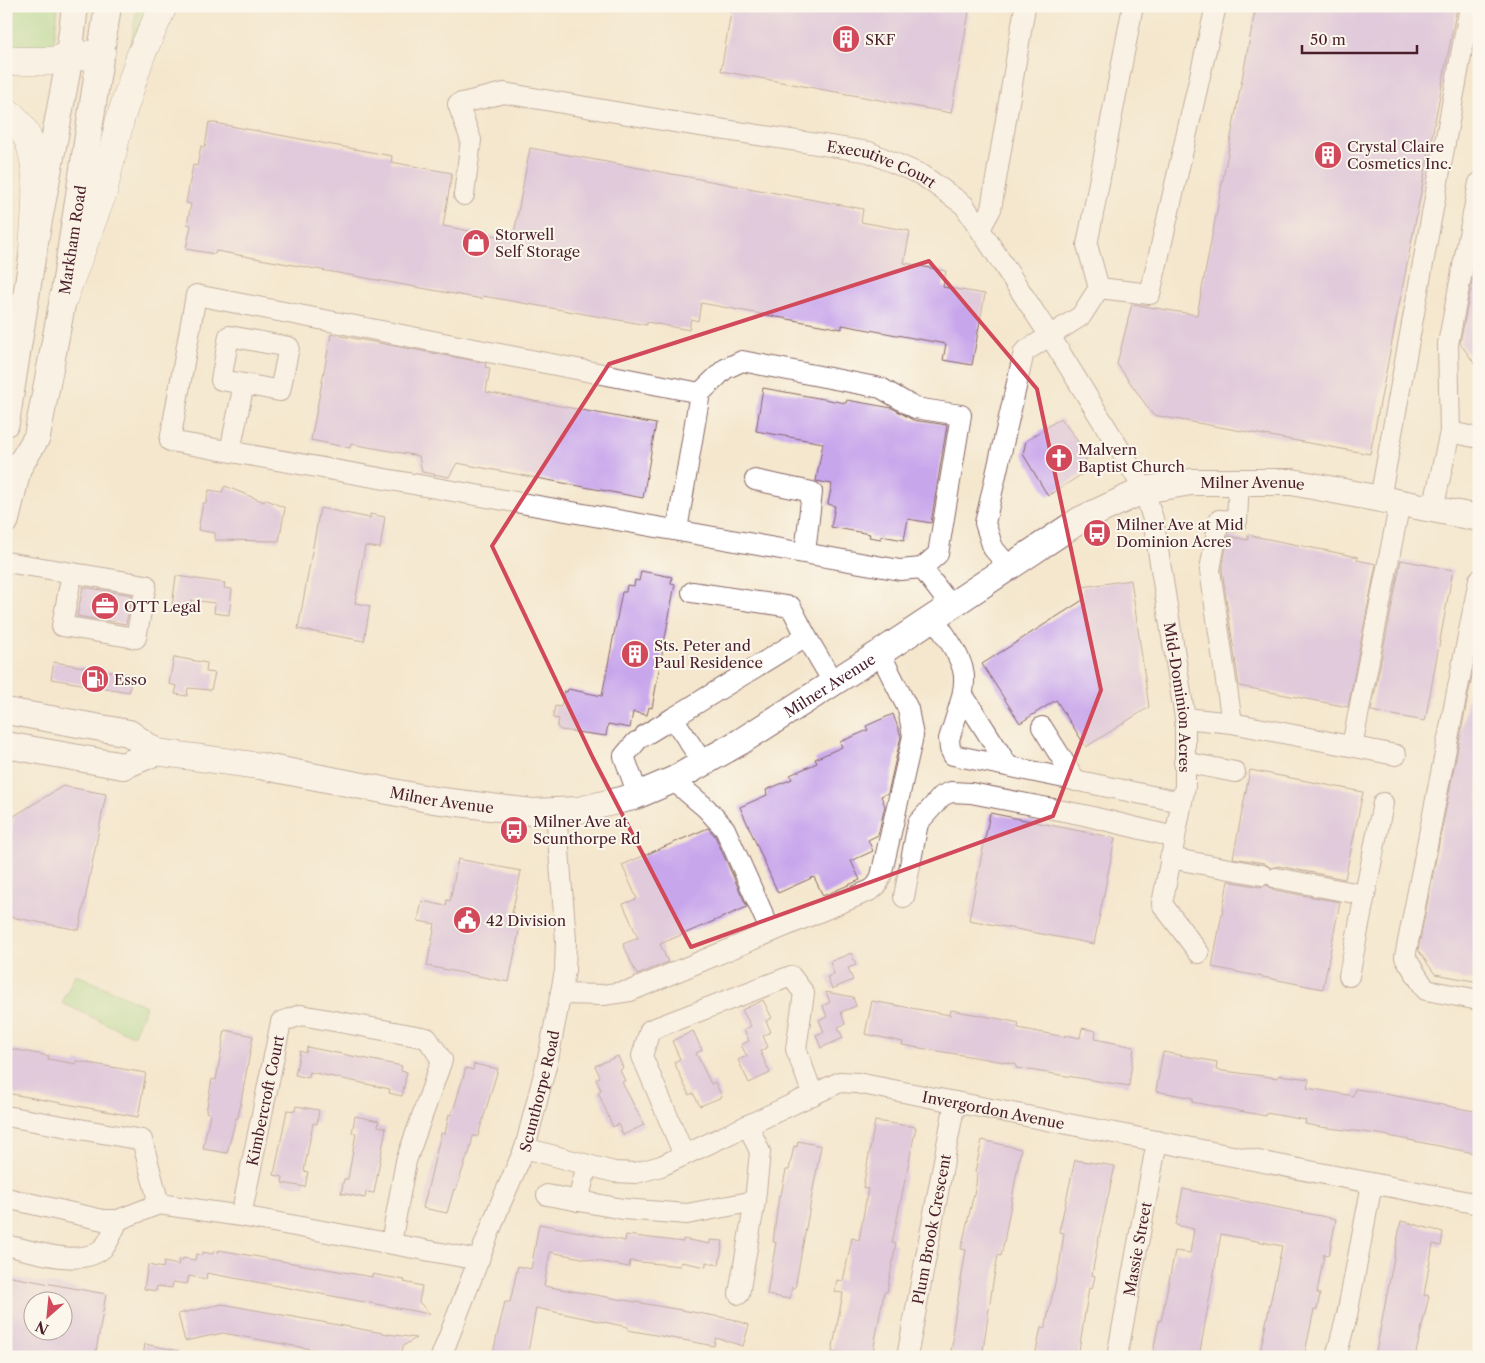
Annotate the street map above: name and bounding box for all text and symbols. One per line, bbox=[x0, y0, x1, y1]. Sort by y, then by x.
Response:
scale bar bbox=[1302, 22, 1418, 54]
building icon: SKF bbox=[831, 24, 861, 54]
place label: SKF bbox=[865, 30, 896, 49]
text: 50 m bbox=[1310, 30, 1346, 49]
street label: Executive Court bbox=[825, 136, 941, 192]
place label: Crystal Claire Cosmetics Inc. bbox=[1347, 137, 1452, 173]
building icon: Crystal Claire Cosmetics Inc. bbox=[1313, 140, 1343, 170]
street label: Markham Road bbox=[54, 184, 90, 296]
place label: Storwell Self Storage bbox=[495, 225, 580, 261]
shop icon: Storwell Self Storage bbox=[461, 228, 491, 258]
place label: Malvern Baptist Church bbox=[1078, 440, 1185, 476]
church icon: Malvern Baptist Church bbox=[1044, 443, 1074, 473]
street label: Milner Avenue bbox=[1200, 473, 1307, 494]
place label: Milner Ave at Mid Dominion Acres bbox=[1116, 515, 1244, 551]
bus stop icon: Milner Ave at Mid Dominion Acres bbox=[1082, 518, 1112, 548]
office icon: OTT Legal bbox=[90, 591, 120, 621]
place label: OTT Legal bbox=[124, 597, 202, 616]
street label: Mid-Dominion Acres bbox=[1160, 621, 1195, 772]
place label: Sts. Peter and Paul Residence bbox=[654, 636, 763, 672]
building icon: Sts. Peter and Paul Residence bbox=[620, 639, 650, 669]
street label: Milner Avenue bbox=[780, 649, 879, 721]
fuel station icon: Esso bbox=[80, 664, 110, 694]
place label: Esso bbox=[114, 670, 147, 689]
street label: Milner Avenue bbox=[388, 782, 495, 817]
place label: Milner Ave at Scunthorpe Rd bbox=[533, 812, 640, 848]
bus stop icon: Milner Ave at Scunthorpe Rd bbox=[499, 815, 529, 845]
public building icon: 42 Division bbox=[452, 905, 482, 935]
place label: 42 Division bbox=[486, 911, 567, 930]
street label: Scunthorpe Road bbox=[515, 1029, 563, 1154]
street label: Kimbercroft Court bbox=[242, 1033, 288, 1167]
street label: Invergordon Avenue bbox=[921, 1086, 1066, 1133]
street label: Plum Brook Crescent bbox=[908, 1152, 955, 1306]
street label: Massie Street bbox=[1119, 1199, 1155, 1298]
north arrow bbox=[22, 1290, 72, 1340]
text: N bbox=[33, 1317, 52, 1338]

